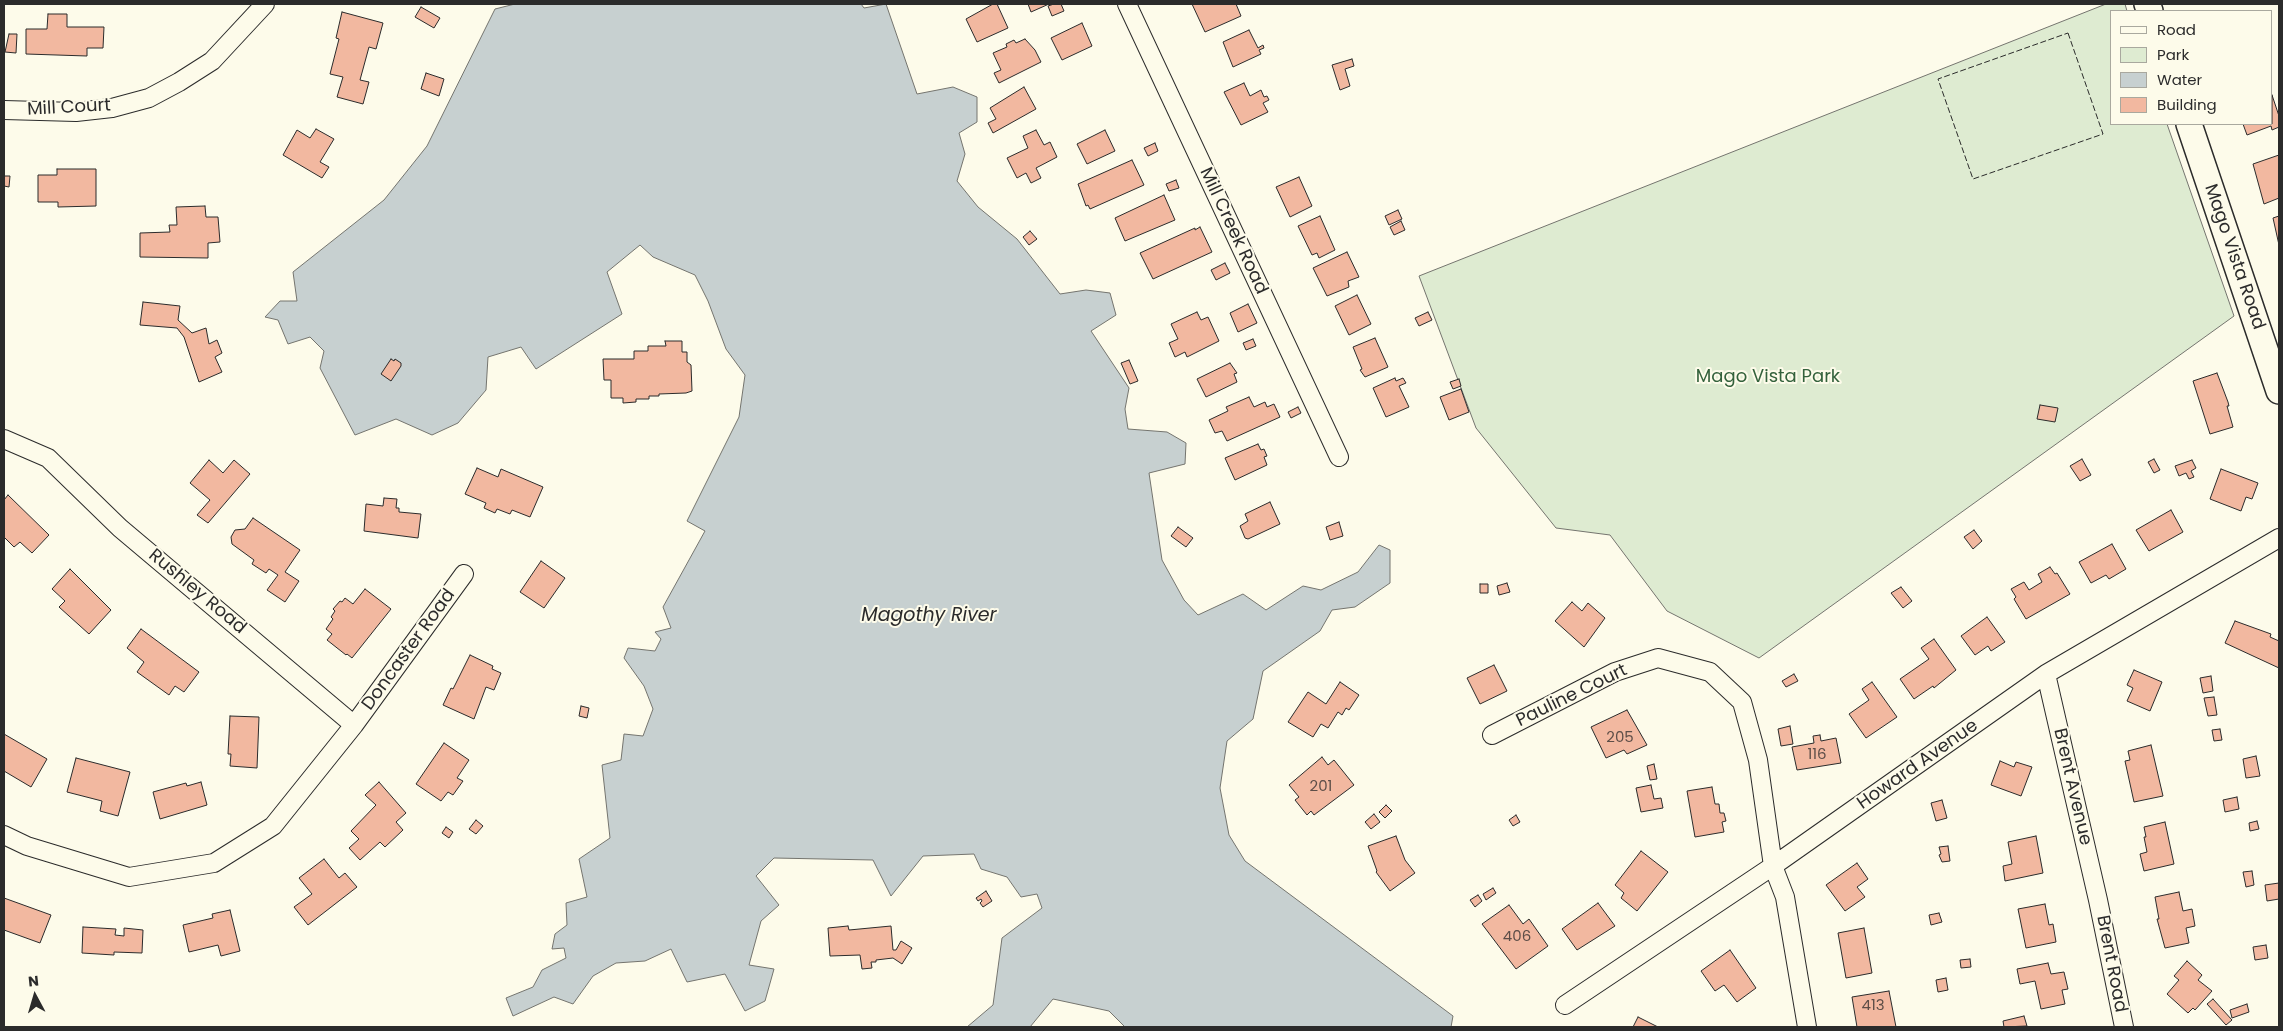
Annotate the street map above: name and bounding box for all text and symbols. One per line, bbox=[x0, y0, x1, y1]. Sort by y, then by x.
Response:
legend bbox=[2110, 10, 2273, 125]
text: Road bbox=[2157, 19, 2196, 40]
text: Park bbox=[2157, 44, 2189, 65]
text: Water bbox=[2157, 69, 2202, 90]
text: Building bbox=[2157, 94, 2217, 115]
street label: Mill Court bbox=[27, 95, 111, 121]
street label: Mill Creek Road bbox=[1194, 164, 1272, 298]
street label: Mago Vista Road bbox=[2199, 181, 2269, 333]
park label: Mago Vista Park bbox=[1696, 366, 1840, 388]
street label: Rushley Road bbox=[144, 545, 250, 639]
street label: Doncaster Road bbox=[358, 585, 460, 715]
water label: Magothy River bbox=[861, 605, 997, 627]
street label: Pauline Court bbox=[1513, 660, 1631, 732]
street label: Howard Avenue bbox=[1854, 715, 1982, 815]
street label: Brent Avenue bbox=[2048, 726, 2096, 848]
house number: 205 bbox=[1606, 729, 1634, 747]
house number: 116 bbox=[1807, 746, 1827, 764]
house number: 201 bbox=[1310, 778, 1332, 796]
street label: Brent Road bbox=[2091, 914, 2131, 1014]
house number: 406 bbox=[1503, 928, 1531, 946]
north arrow bbox=[10, 971, 60, 1021]
text: N bbox=[27, 971, 40, 992]
house number: 413 bbox=[1861, 997, 1885, 1015]

